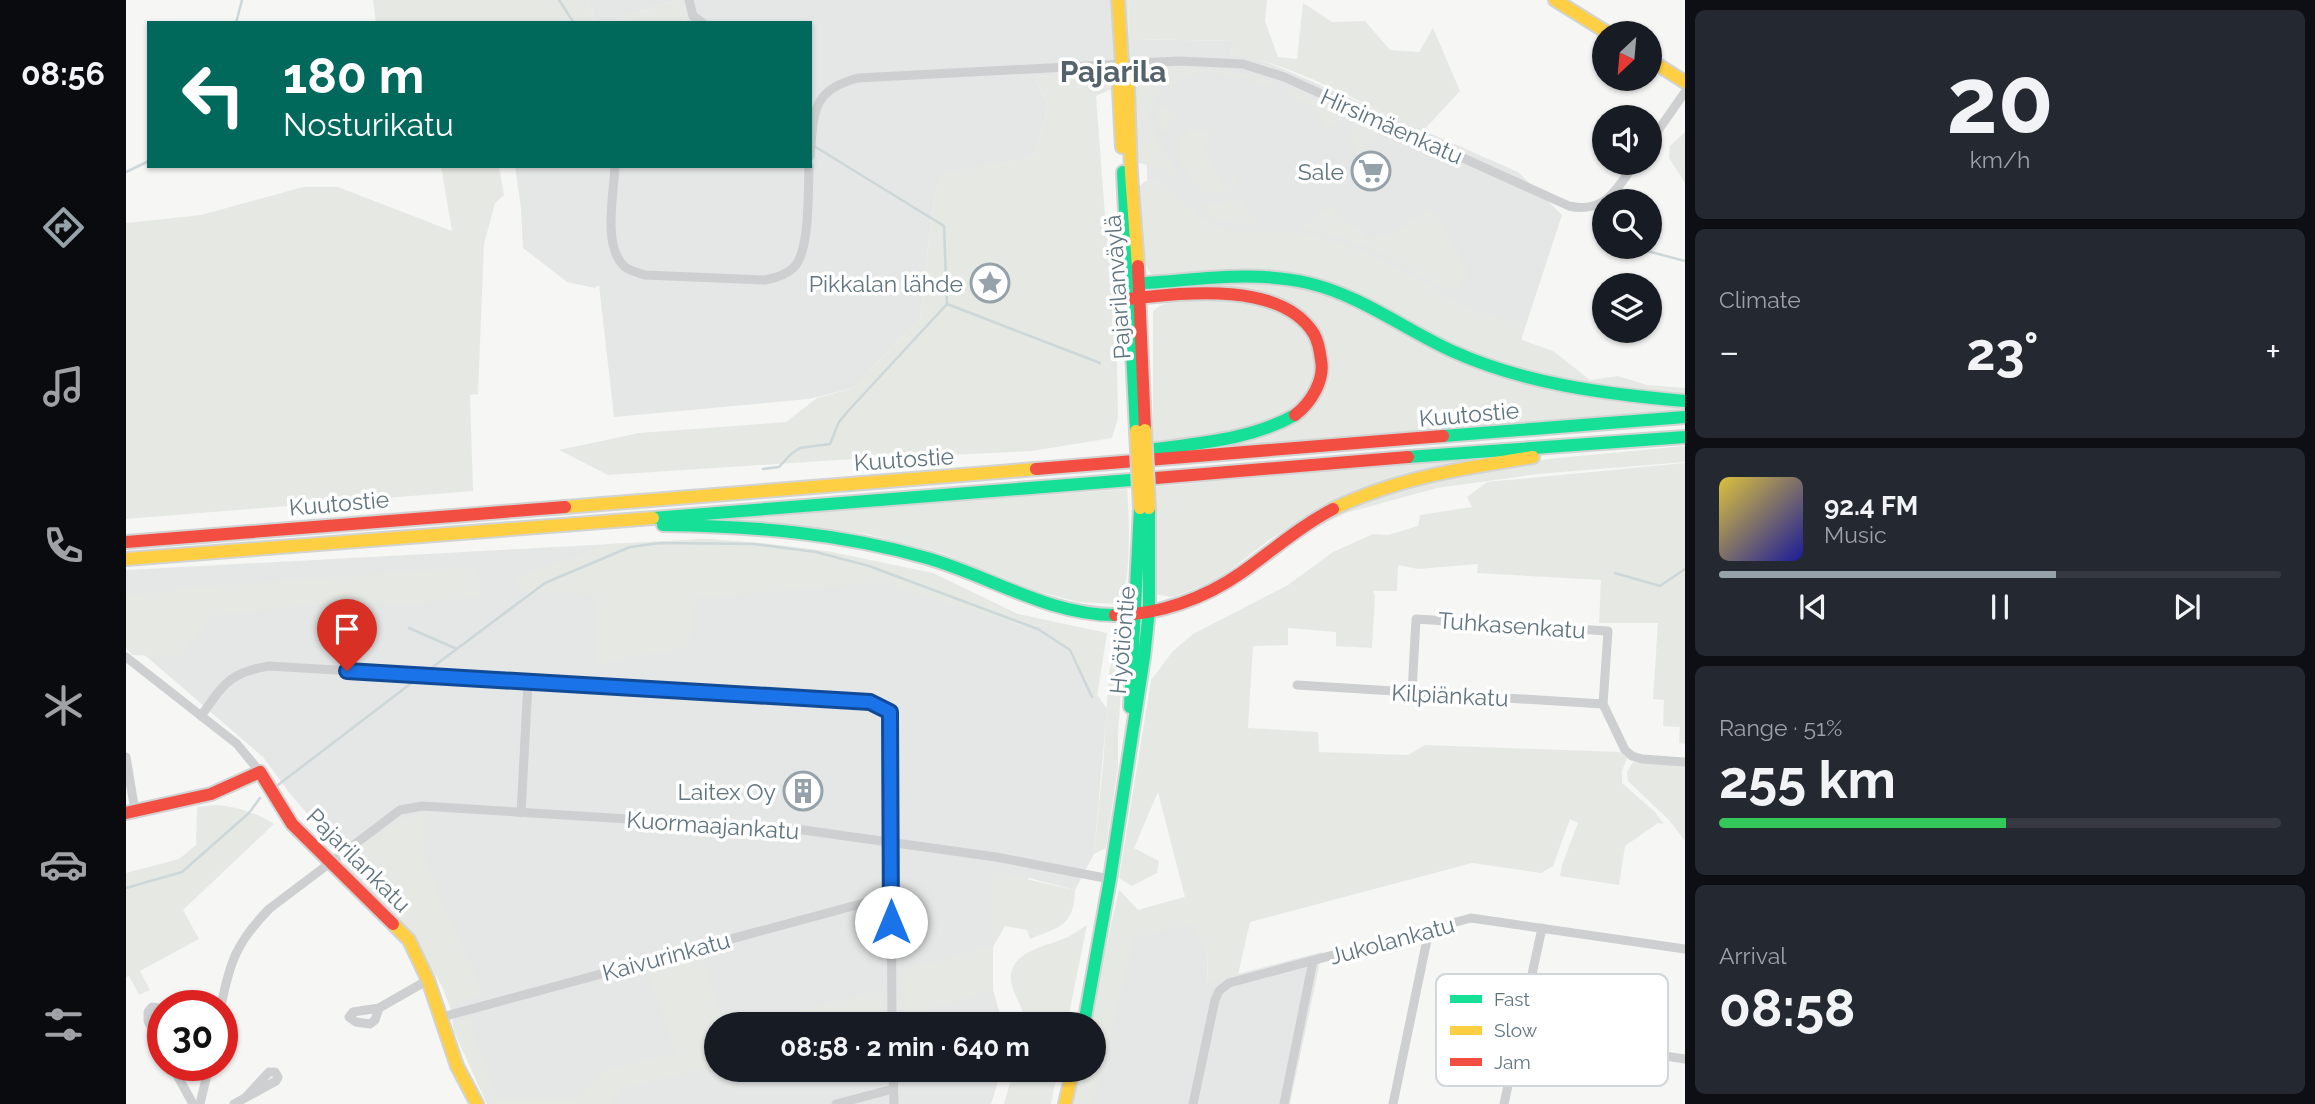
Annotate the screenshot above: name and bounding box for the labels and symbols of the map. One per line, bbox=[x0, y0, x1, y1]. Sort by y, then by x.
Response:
north arrow bbox=[1592, 21, 1662, 91]
district label: Pajarila bbox=[1060, 54, 1166, 89]
street label: Hirsimäenkatu bbox=[1317, 83, 1467, 169]
supermarket icon: Sale bbox=[1350, 150, 1392, 192]
place label: Sale bbox=[1298, 158, 1344, 185]
street label: Pajarilanväylä bbox=[1098, 214, 1136, 360]
place icon: Pikkalan lähde bbox=[969, 262, 1011, 304]
place label: Pikkalan lähde bbox=[809, 270, 963, 297]
street label: Kuutostie bbox=[1418, 396, 1520, 432]
street label: Kuutostie bbox=[853, 442, 955, 476]
street label: Kuutostie bbox=[288, 485, 390, 521]
street label: Hyötiöntie bbox=[1104, 585, 1140, 695]
pin bbox=[317, 599, 377, 671]
street label: Tuhkasenkatu bbox=[1437, 606, 1587, 644]
street label: Kilpiänkatu bbox=[1391, 678, 1509, 712]
building icon: Laitex Oy bbox=[782, 770, 824, 812]
place label: Laitex Oy bbox=[677, 778, 776, 805]
street label: Pajarilankatu bbox=[301, 802, 417, 918]
street label: Kuormaajankatu bbox=[626, 805, 800, 845]
position arrow bbox=[854, 885, 928, 959]
street label: Jukolankatu bbox=[1327, 910, 1457, 970]
street label: Kaivurinkatu bbox=[599, 926, 733, 986]
legend bbox=[1436, 974, 1668, 1086]
text: Fast bbox=[1494, 988, 1530, 1010]
speed limit sign: 30 bbox=[147, 990, 238, 1081]
text: Slow bbox=[1494, 1019, 1538, 1041]
text: Jam bbox=[1494, 1051, 1531, 1073]

